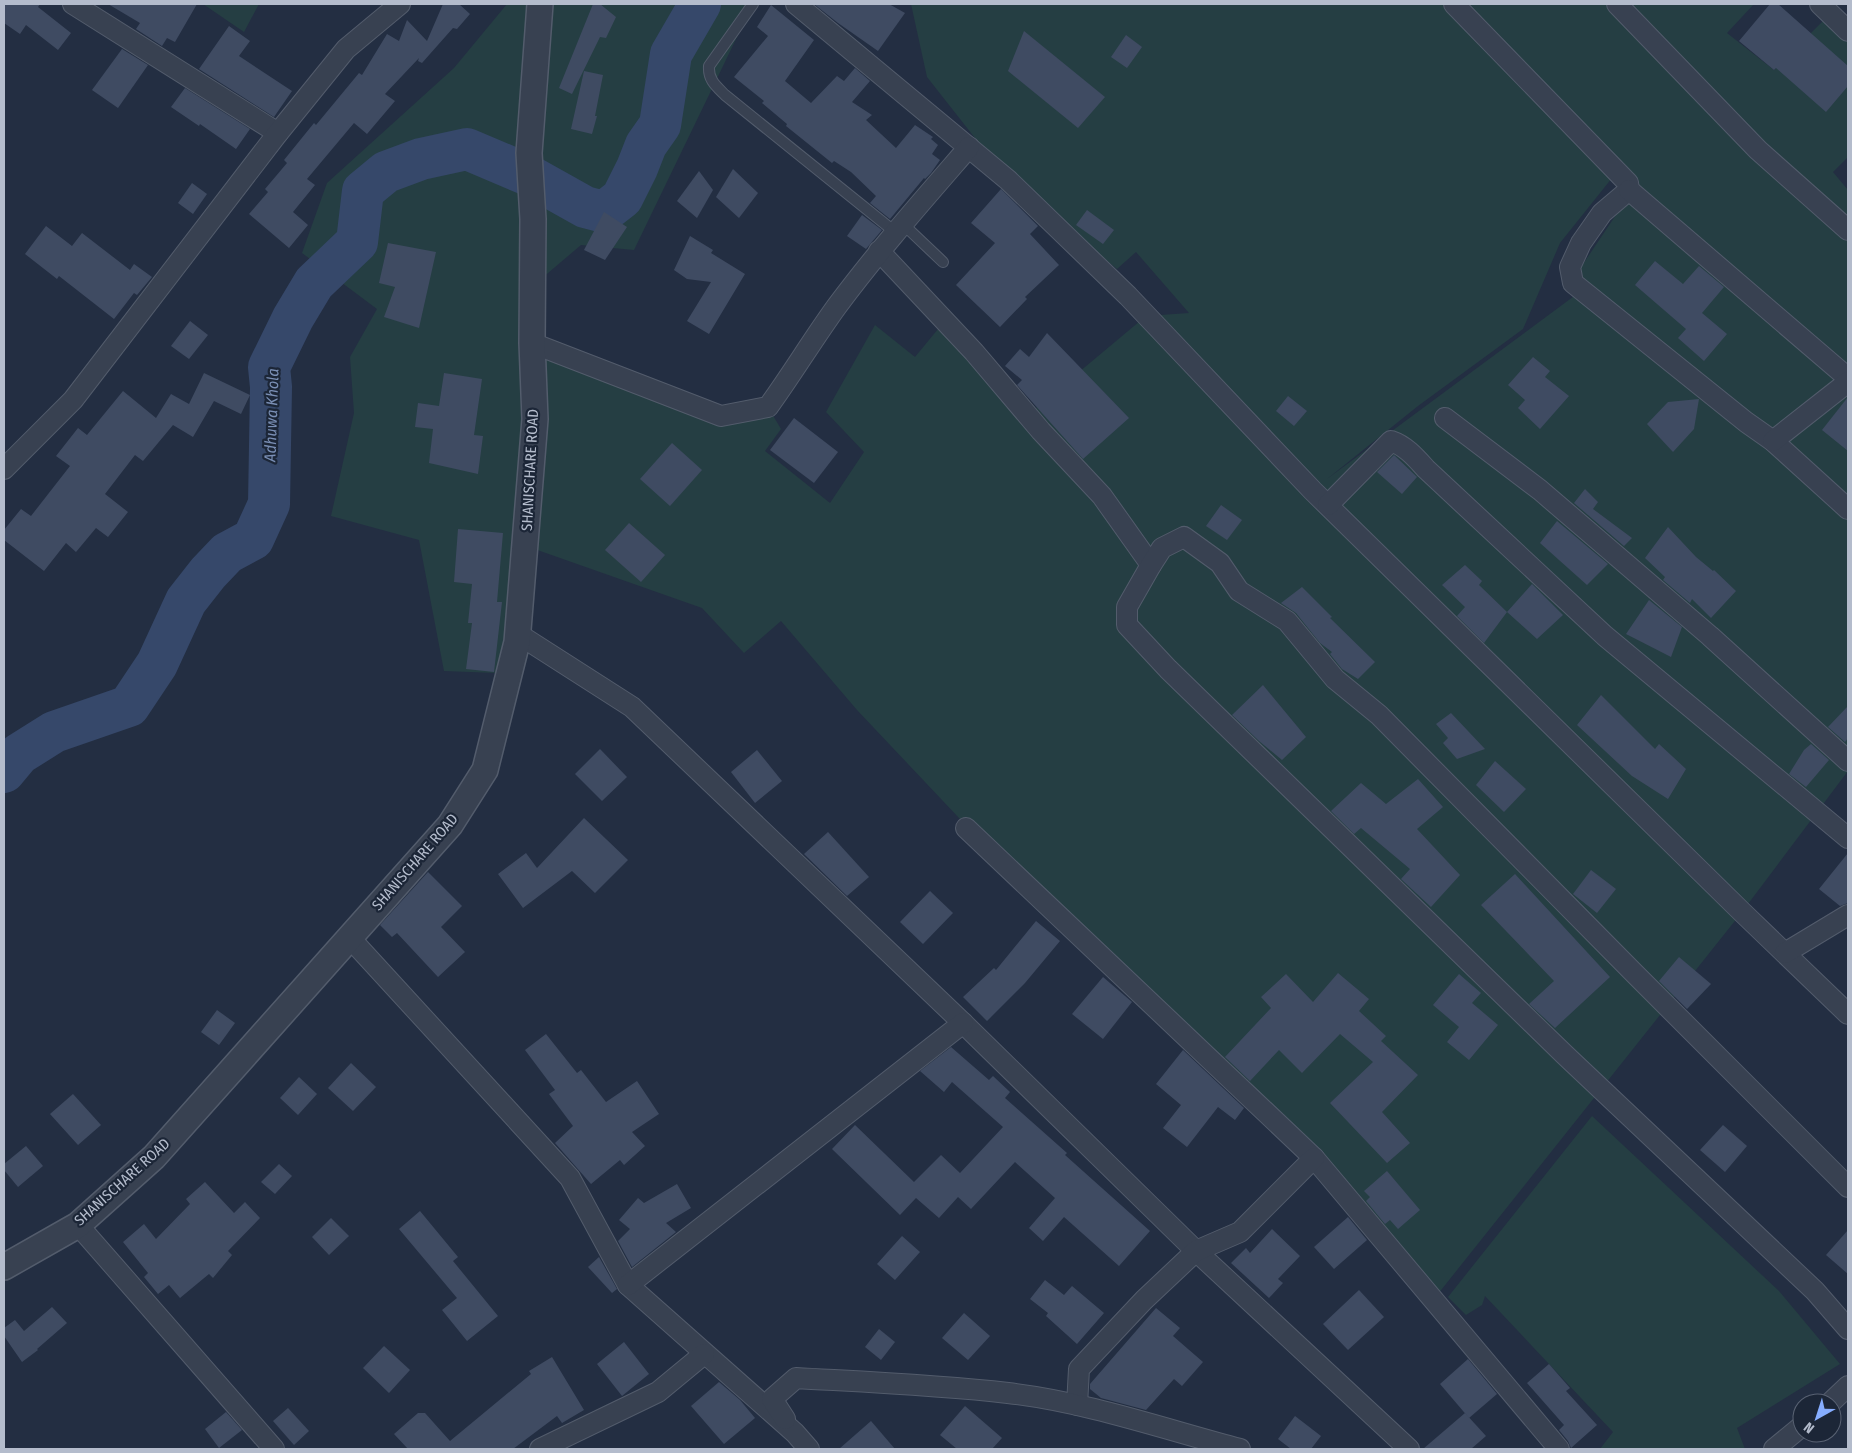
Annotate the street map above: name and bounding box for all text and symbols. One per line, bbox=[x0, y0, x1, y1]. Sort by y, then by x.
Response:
water label: Adhuwa Khola bbox=[260, 368, 283, 463]
street label: SHANISCHARE ROAD bbox=[518, 409, 542, 531]
street label: SHANISCHARE ROAD bbox=[368, 810, 462, 914]
street label: SHANISCHARE ROAD bbox=[71, 1134, 173, 1230]
north arrow bbox=[1792, 1393, 1842, 1443]
text: N bbox=[1801, 1418, 1818, 1437]

